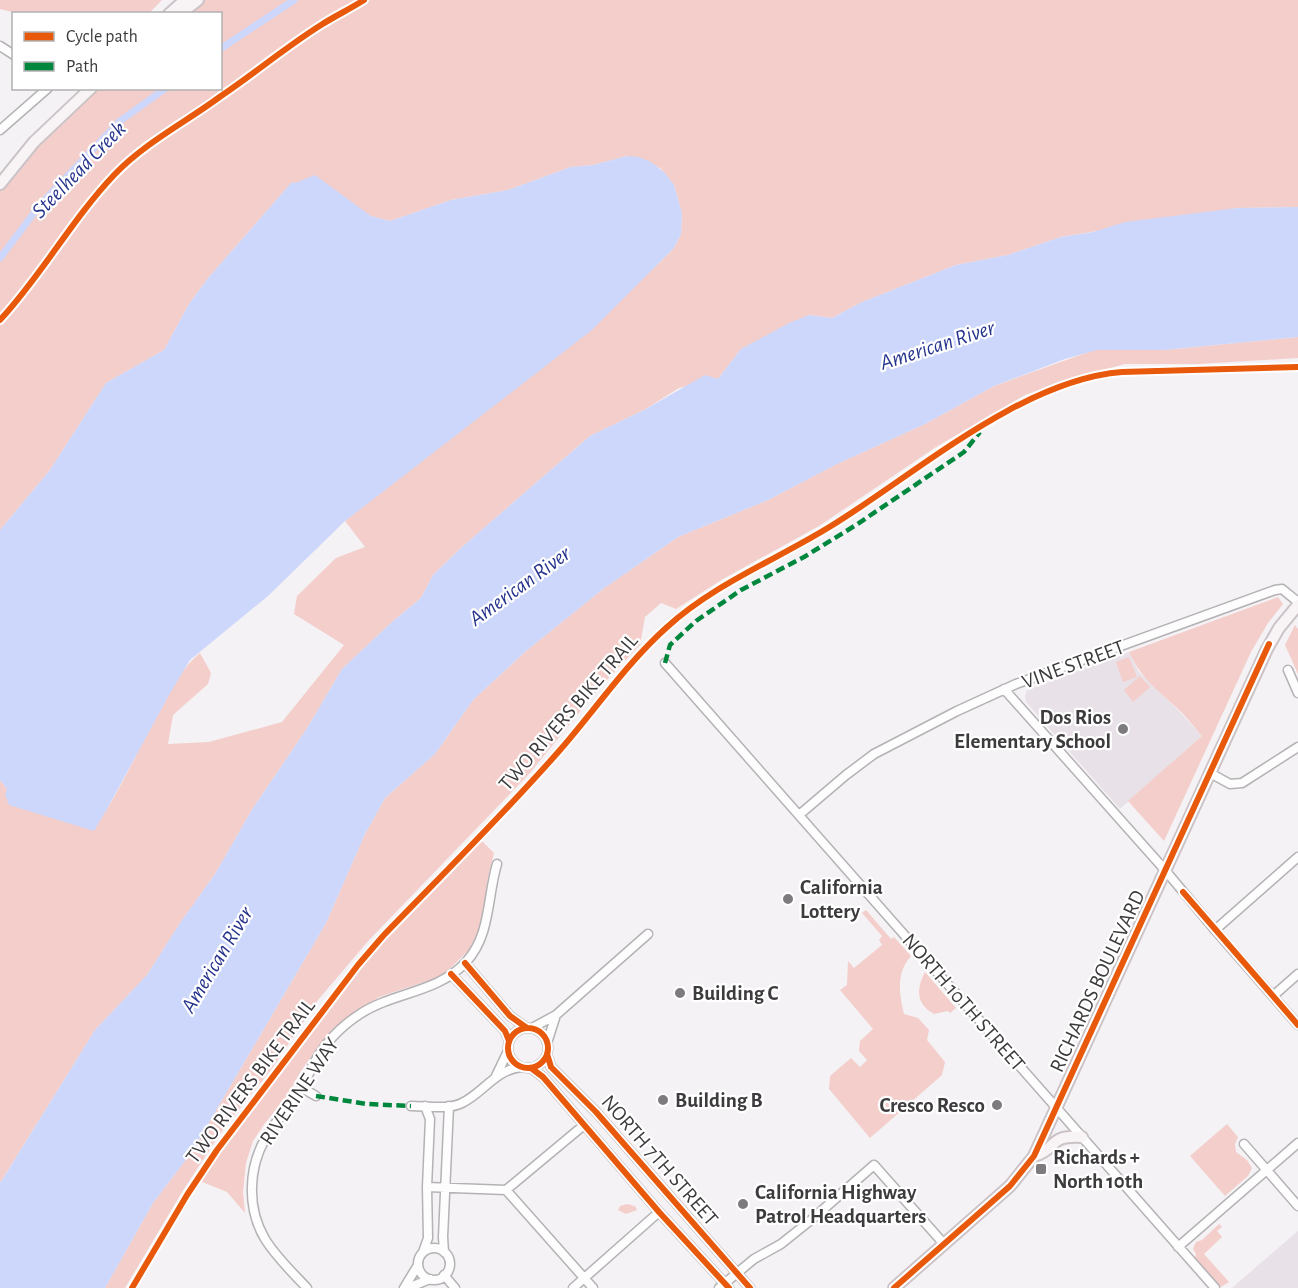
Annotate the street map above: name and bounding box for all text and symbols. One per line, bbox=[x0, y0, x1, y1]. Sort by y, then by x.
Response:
legend bbox=[12, 12, 222, 90]
text: Cycle path bbox=[66, 28, 138, 46]
text: Path bbox=[66, 58, 98, 76]
water label: Steelhead Creek bbox=[27, 117, 130, 222]
water label: American River bbox=[876, 316, 998, 374]
water label: American River bbox=[464, 541, 575, 630]
street label: TWO RIVERS BIKE TRAIL bbox=[495, 630, 642, 795]
street label: VINE STREET bbox=[1019, 636, 1127, 693]
place label: Dos Rios Elementary School bbox=[954, 707, 1111, 752]
marker: Dos Rios Elementary School bbox=[1116, 722, 1130, 736]
place label: California Lottery bbox=[800, 877, 883, 922]
street label: RICHARDS BOULEVARD bbox=[1046, 887, 1149, 1076]
marker: California Lottery bbox=[781, 892, 795, 906]
water label: American River bbox=[176, 902, 257, 1017]
street label: NORTH 10TH STREET bbox=[898, 929, 1029, 1075]
place label: Building C bbox=[692, 983, 778, 1004]
marker: Building C bbox=[673, 986, 687, 1000]
street label: TWO RIVERS BIKE TRAIL bbox=[182, 995, 319, 1167]
street label: RIVERINE WAY bbox=[256, 1034, 343, 1149]
place label: Building B bbox=[675, 1090, 763, 1111]
street label: NORTH 7TH STREET bbox=[597, 1091, 722, 1230]
marker: Building B bbox=[656, 1093, 670, 1107]
place label: Cresco Resco bbox=[879, 1095, 985, 1116]
marker: Cresco Resco bbox=[990, 1098, 1004, 1112]
place label: Richards + North 10th bbox=[1053, 1147, 1143, 1192]
marker: Richards + North 10th bbox=[1034, 1162, 1048, 1176]
place label: California Highway Patrol Headquarters bbox=[755, 1182, 926, 1227]
marker: California Highway Patrol Headquarters bbox=[736, 1197, 750, 1211]

